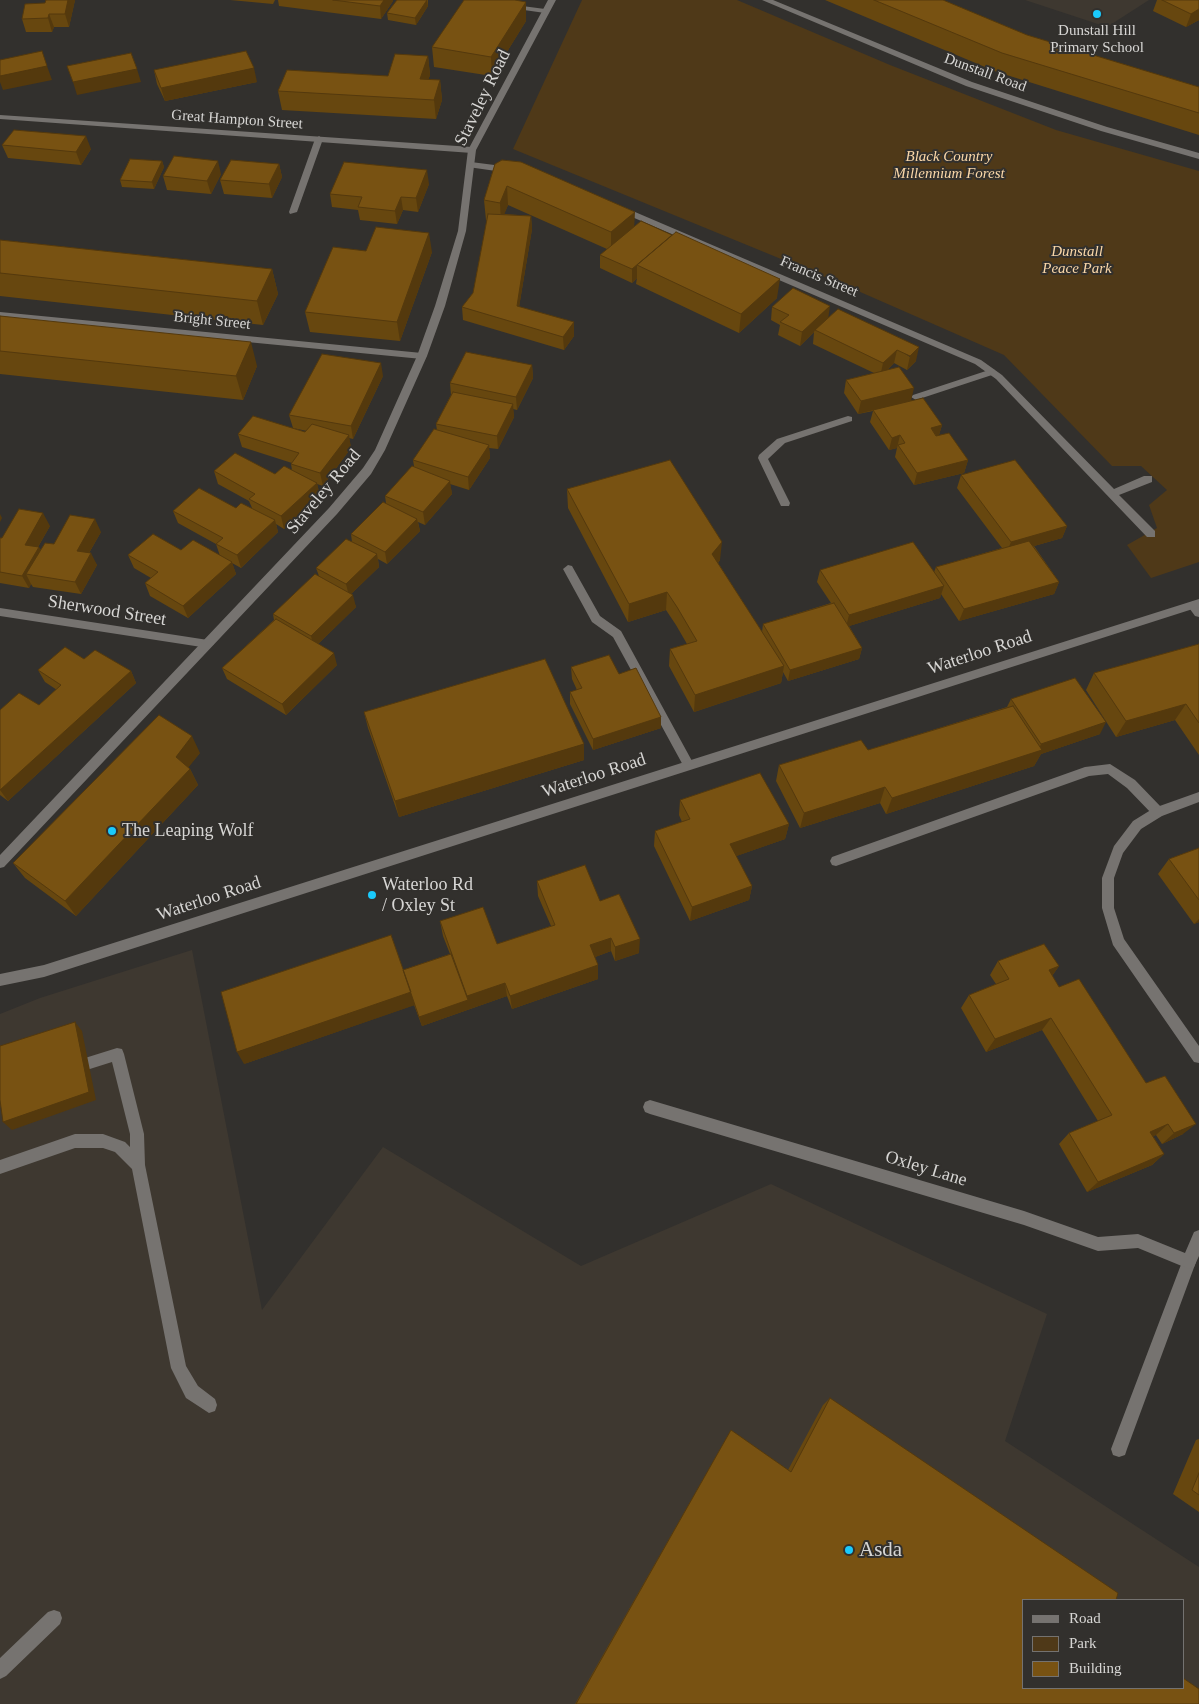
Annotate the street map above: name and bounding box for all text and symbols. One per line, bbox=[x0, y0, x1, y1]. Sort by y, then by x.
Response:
marker: Dunstall Hill Primary School bbox=[1091, 8, 1103, 20]
place label: Dunstall Hill Primary School bbox=[1050, 22, 1144, 57]
street label: Staveley Road bbox=[450, 46, 516, 150]
street label: Dunstall Road bbox=[941, 50, 1029, 96]
street label: Great Hampton Street bbox=[171, 106, 303, 134]
park label: Black Country Millennium Forest bbox=[893, 148, 1005, 183]
park label: Dunstall Peace Park bbox=[1042, 243, 1112, 278]
street label: Francis Street bbox=[777, 253, 861, 301]
street label: Bright Street bbox=[173, 308, 251, 334]
street label: Staveley Road bbox=[282, 445, 366, 539]
street label: Sherwood Street bbox=[46, 591, 168, 631]
street label: Waterloo Road bbox=[925, 626, 1035, 680]
street label: Waterloo Road bbox=[539, 749, 649, 803]
place label: The Leaping Wolf bbox=[122, 820, 254, 842]
marker: The Leaping Wolf bbox=[106, 825, 118, 837]
street label: Waterloo Road bbox=[154, 872, 264, 926]
place label: Waterloo Rd / Oxley St bbox=[382, 874, 473, 916]
marker: Waterloo Rd / Oxley St bbox=[366, 889, 378, 901]
street label: Oxley Lane bbox=[882, 1146, 970, 1192]
place label: Asda bbox=[859, 1537, 902, 1563]
marker: Asda bbox=[843, 1544, 855, 1556]
legend bbox=[1022, 1599, 1184, 1689]
text: Road bbox=[1069, 1610, 1101, 1626]
text: Park bbox=[1069, 1635, 1097, 1651]
text: Building bbox=[1069, 1660, 1122, 1676]

